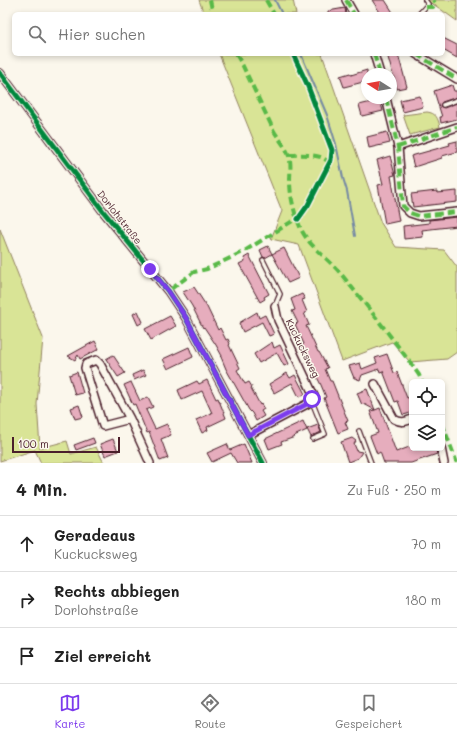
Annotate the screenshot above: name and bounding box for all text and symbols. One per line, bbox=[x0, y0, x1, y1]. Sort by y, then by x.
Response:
search box bbox=[12, 12, 445, 56]
icon: search bbox=[26, 23, 48, 45]
text: Hier suchen bbox=[58, 24, 145, 44]
north arrow bbox=[361, 68, 397, 104]
street label: Dorlohstraße bbox=[94, 187, 146, 247]
route end bbox=[141, 260, 159, 278]
street label: Kuckucksweg bbox=[283, 316, 323, 380]
map controls bbox=[409, 379, 445, 451]
button: locate bbox=[409, 379, 445, 415]
route start bbox=[303, 390, 321, 408]
button: layers bbox=[409, 415, 445, 451]
scale bar bbox=[12, 435, 120, 454]
text: 100 m bbox=[18, 436, 49, 451]
text: 4 Min. bbox=[16, 478, 67, 500]
text: Zu Fuß · 250 m bbox=[347, 481, 441, 498]
text: Geradeaus bbox=[54, 525, 135, 545]
icon: ahead bbox=[16, 533, 38, 555]
text: 70 m bbox=[411, 535, 441, 552]
text: Kuckucksweg bbox=[54, 545, 137, 562]
text: Rechts abbiegen bbox=[54, 581, 179, 601]
icon: right bbox=[16, 589, 38, 611]
text: 180 m bbox=[405, 591, 441, 608]
text: Dorlohstraße bbox=[54, 601, 138, 618]
icon: arrive bbox=[16, 645, 38, 667]
text: Ziel erreicht bbox=[54, 646, 151, 666]
tab: Karte bbox=[55, 692, 85, 731]
tab: Route bbox=[195, 692, 226, 731]
tab: Gespeichert bbox=[335, 692, 402, 731]

